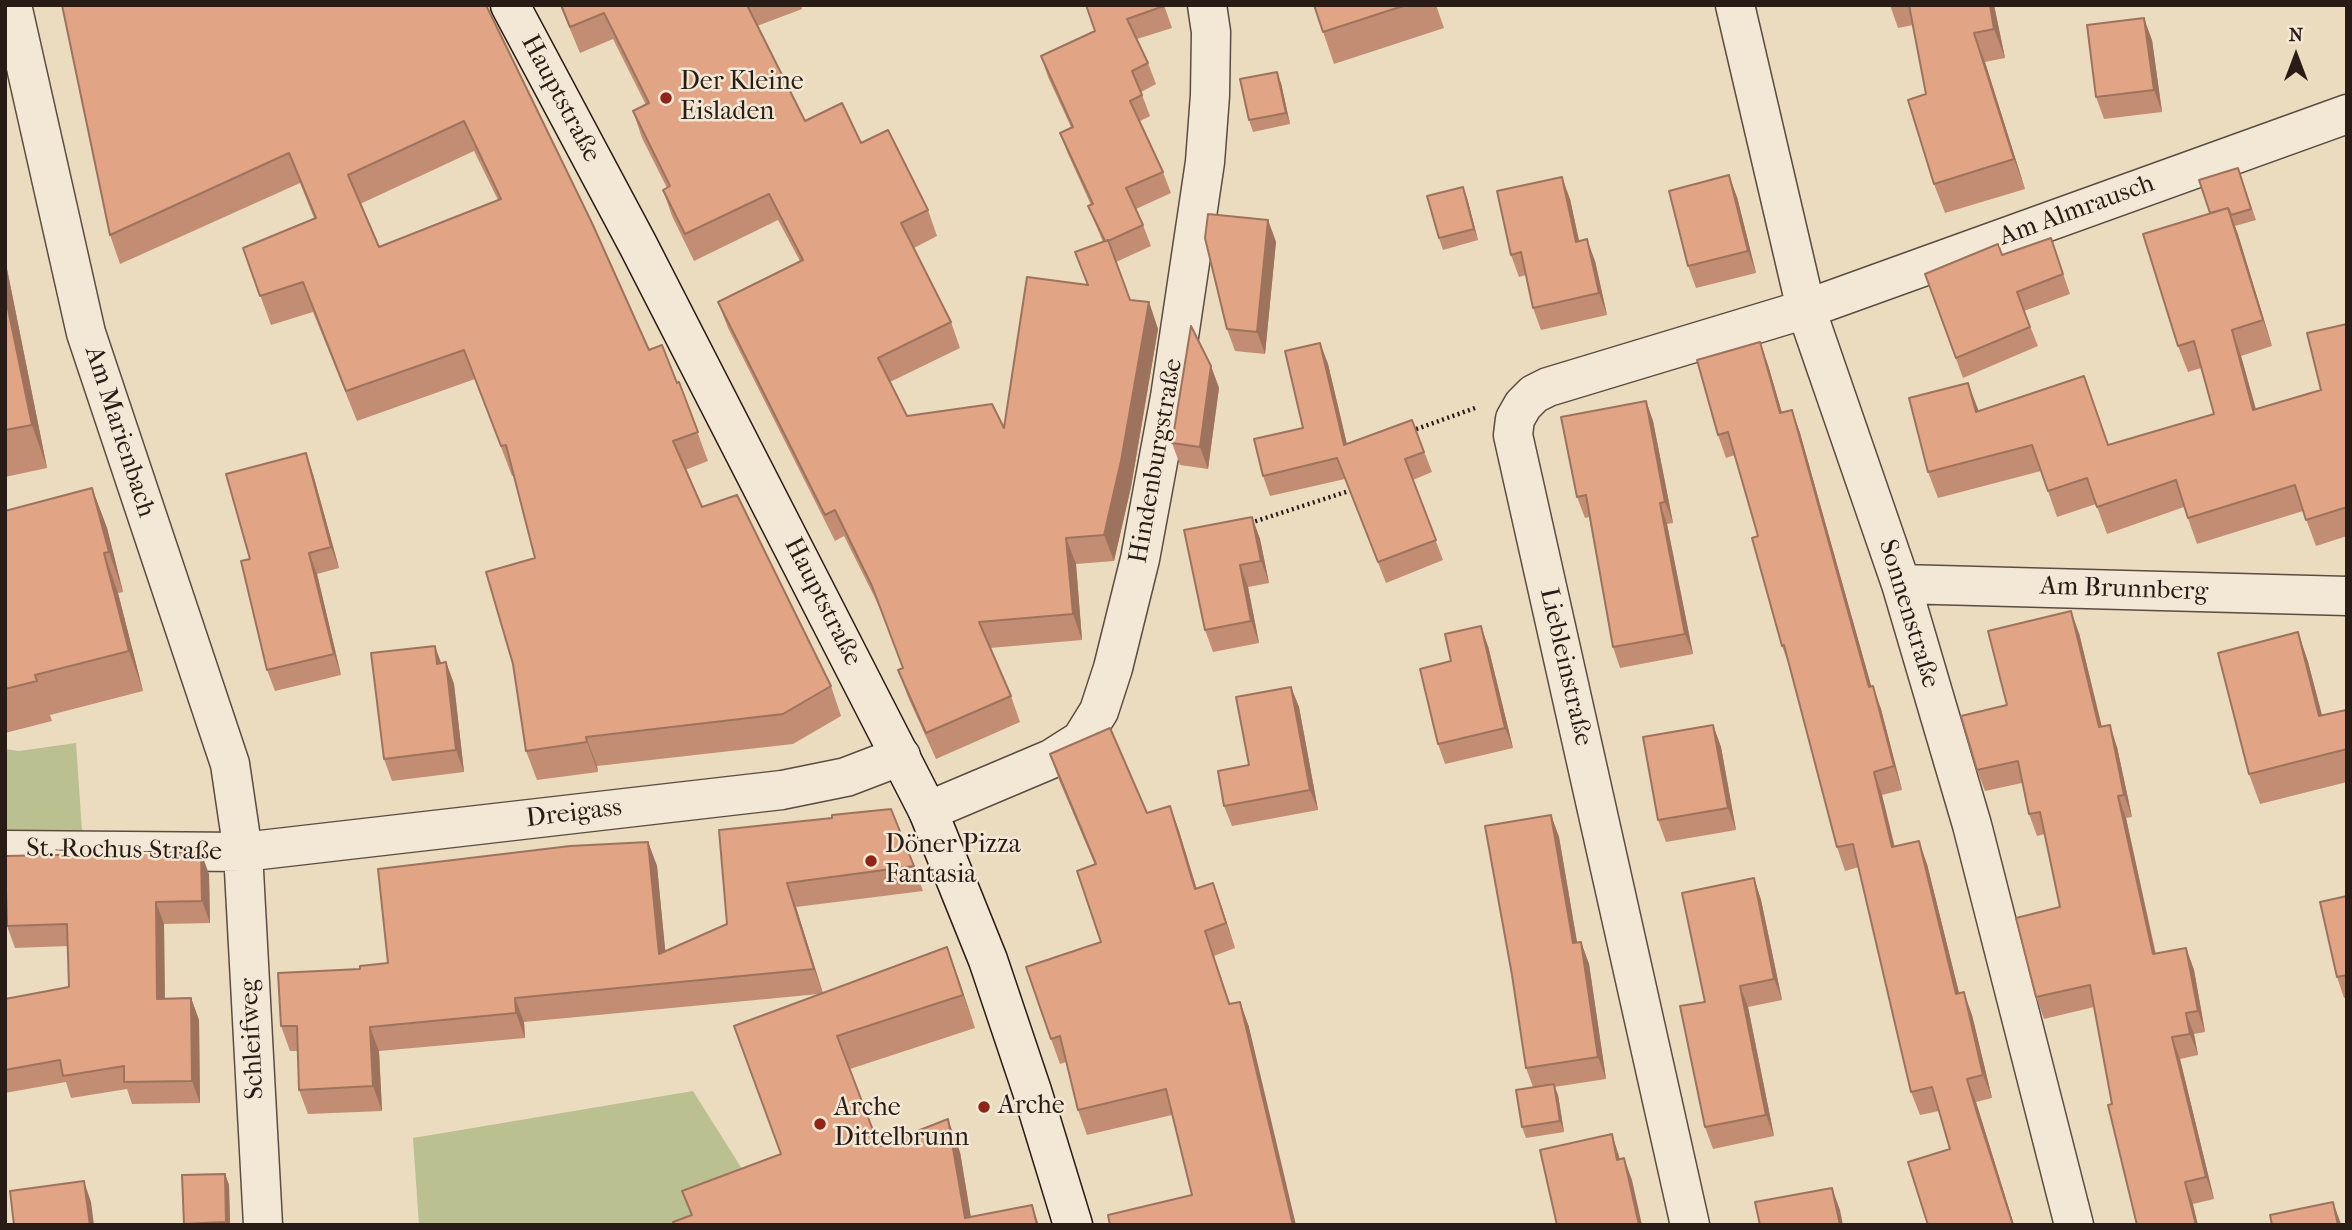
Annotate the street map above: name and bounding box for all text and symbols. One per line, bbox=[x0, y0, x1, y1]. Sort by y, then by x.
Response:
north arrow bbox=[2261, 21, 2331, 91]
text: N bbox=[2289, 24, 2303, 46]
street label: Hauptstraße bbox=[513, 30, 607, 168]
place label: Der Kleine Eisladen bbox=[680, 67, 804, 128]
marker: Der Kleine Eisladen bbox=[658, 90, 674, 106]
street label: Am Almrausch bbox=[1995, 168, 2159, 254]
street label: Am Marienbach bbox=[77, 343, 161, 521]
street label: Hindenburgstraße bbox=[1124, 356, 1190, 566]
street label: Hauptstraße bbox=[776, 533, 868, 671]
street label: Sonnenstraße bbox=[1871, 536, 1945, 692]
street label: Am Brunnberg bbox=[2039, 571, 2209, 609]
street label: Liebleinstraße bbox=[1532, 585, 1598, 749]
street label: Dreigass bbox=[524, 793, 624, 835]
place label: Döner Pizza Fantasia bbox=[885, 830, 1021, 892]
street label: St.-Rochus-Straße bbox=[26, 834, 222, 868]
marker: Döner Pizza Fantasia bbox=[863, 853, 879, 869]
street label: Schleifweg bbox=[234, 978, 272, 1100]
place label: Arche bbox=[998, 1091, 1065, 1123]
place label: Arche Dittelbrunn bbox=[834, 1093, 969, 1154]
marker: Arche bbox=[976, 1099, 992, 1115]
marker: Arche Dittelbrunn bbox=[812, 1116, 828, 1132]

